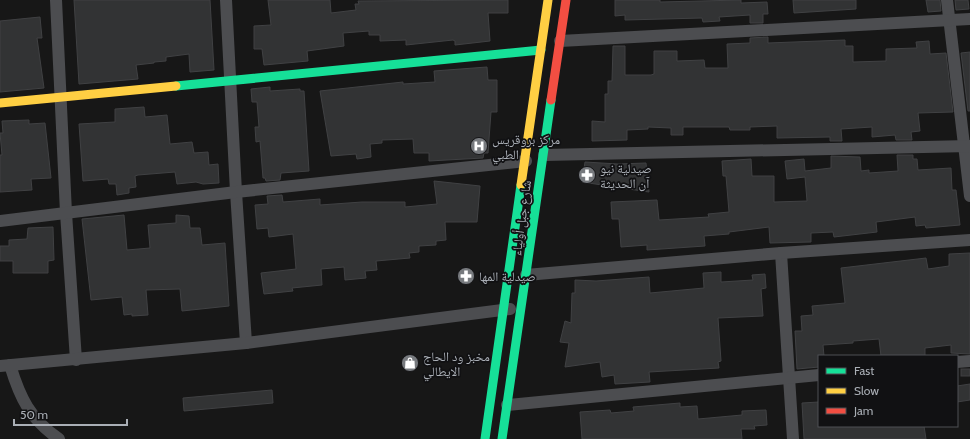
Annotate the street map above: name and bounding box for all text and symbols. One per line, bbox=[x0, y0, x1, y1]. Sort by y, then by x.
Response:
place label: مركز بروقريس الطبي bbox=[492, 131, 560, 165]
hospital icon: مركز بروقريس الطبي bbox=[469, 136, 489, 156]
place label: صيدلية نيو آن الحديثة bbox=[600, 160, 652, 192]
pharmacy icon: صيدلية نيو آن الحديثة bbox=[577, 165, 597, 185]
street label: شارع جبل أولياء bbox=[508, 179, 536, 257]
pharmacy icon: صيدلية المها bbox=[456, 266, 476, 286]
place label: صيدلية المها bbox=[479, 268, 536, 284]
place label: مخبز ود الحاج الايطالي bbox=[423, 348, 490, 382]
shop icon: مخبز ود الحاج الايطالي bbox=[400, 353, 420, 373]
legend bbox=[818, 355, 958, 427]
text: Fast bbox=[854, 363, 874, 378]
text: Slow bbox=[854, 383, 879, 398]
scale bar bbox=[14, 401, 127, 427]
text: Jam bbox=[853, 403, 873, 418]
text: 50 m bbox=[20, 407, 48, 422]

